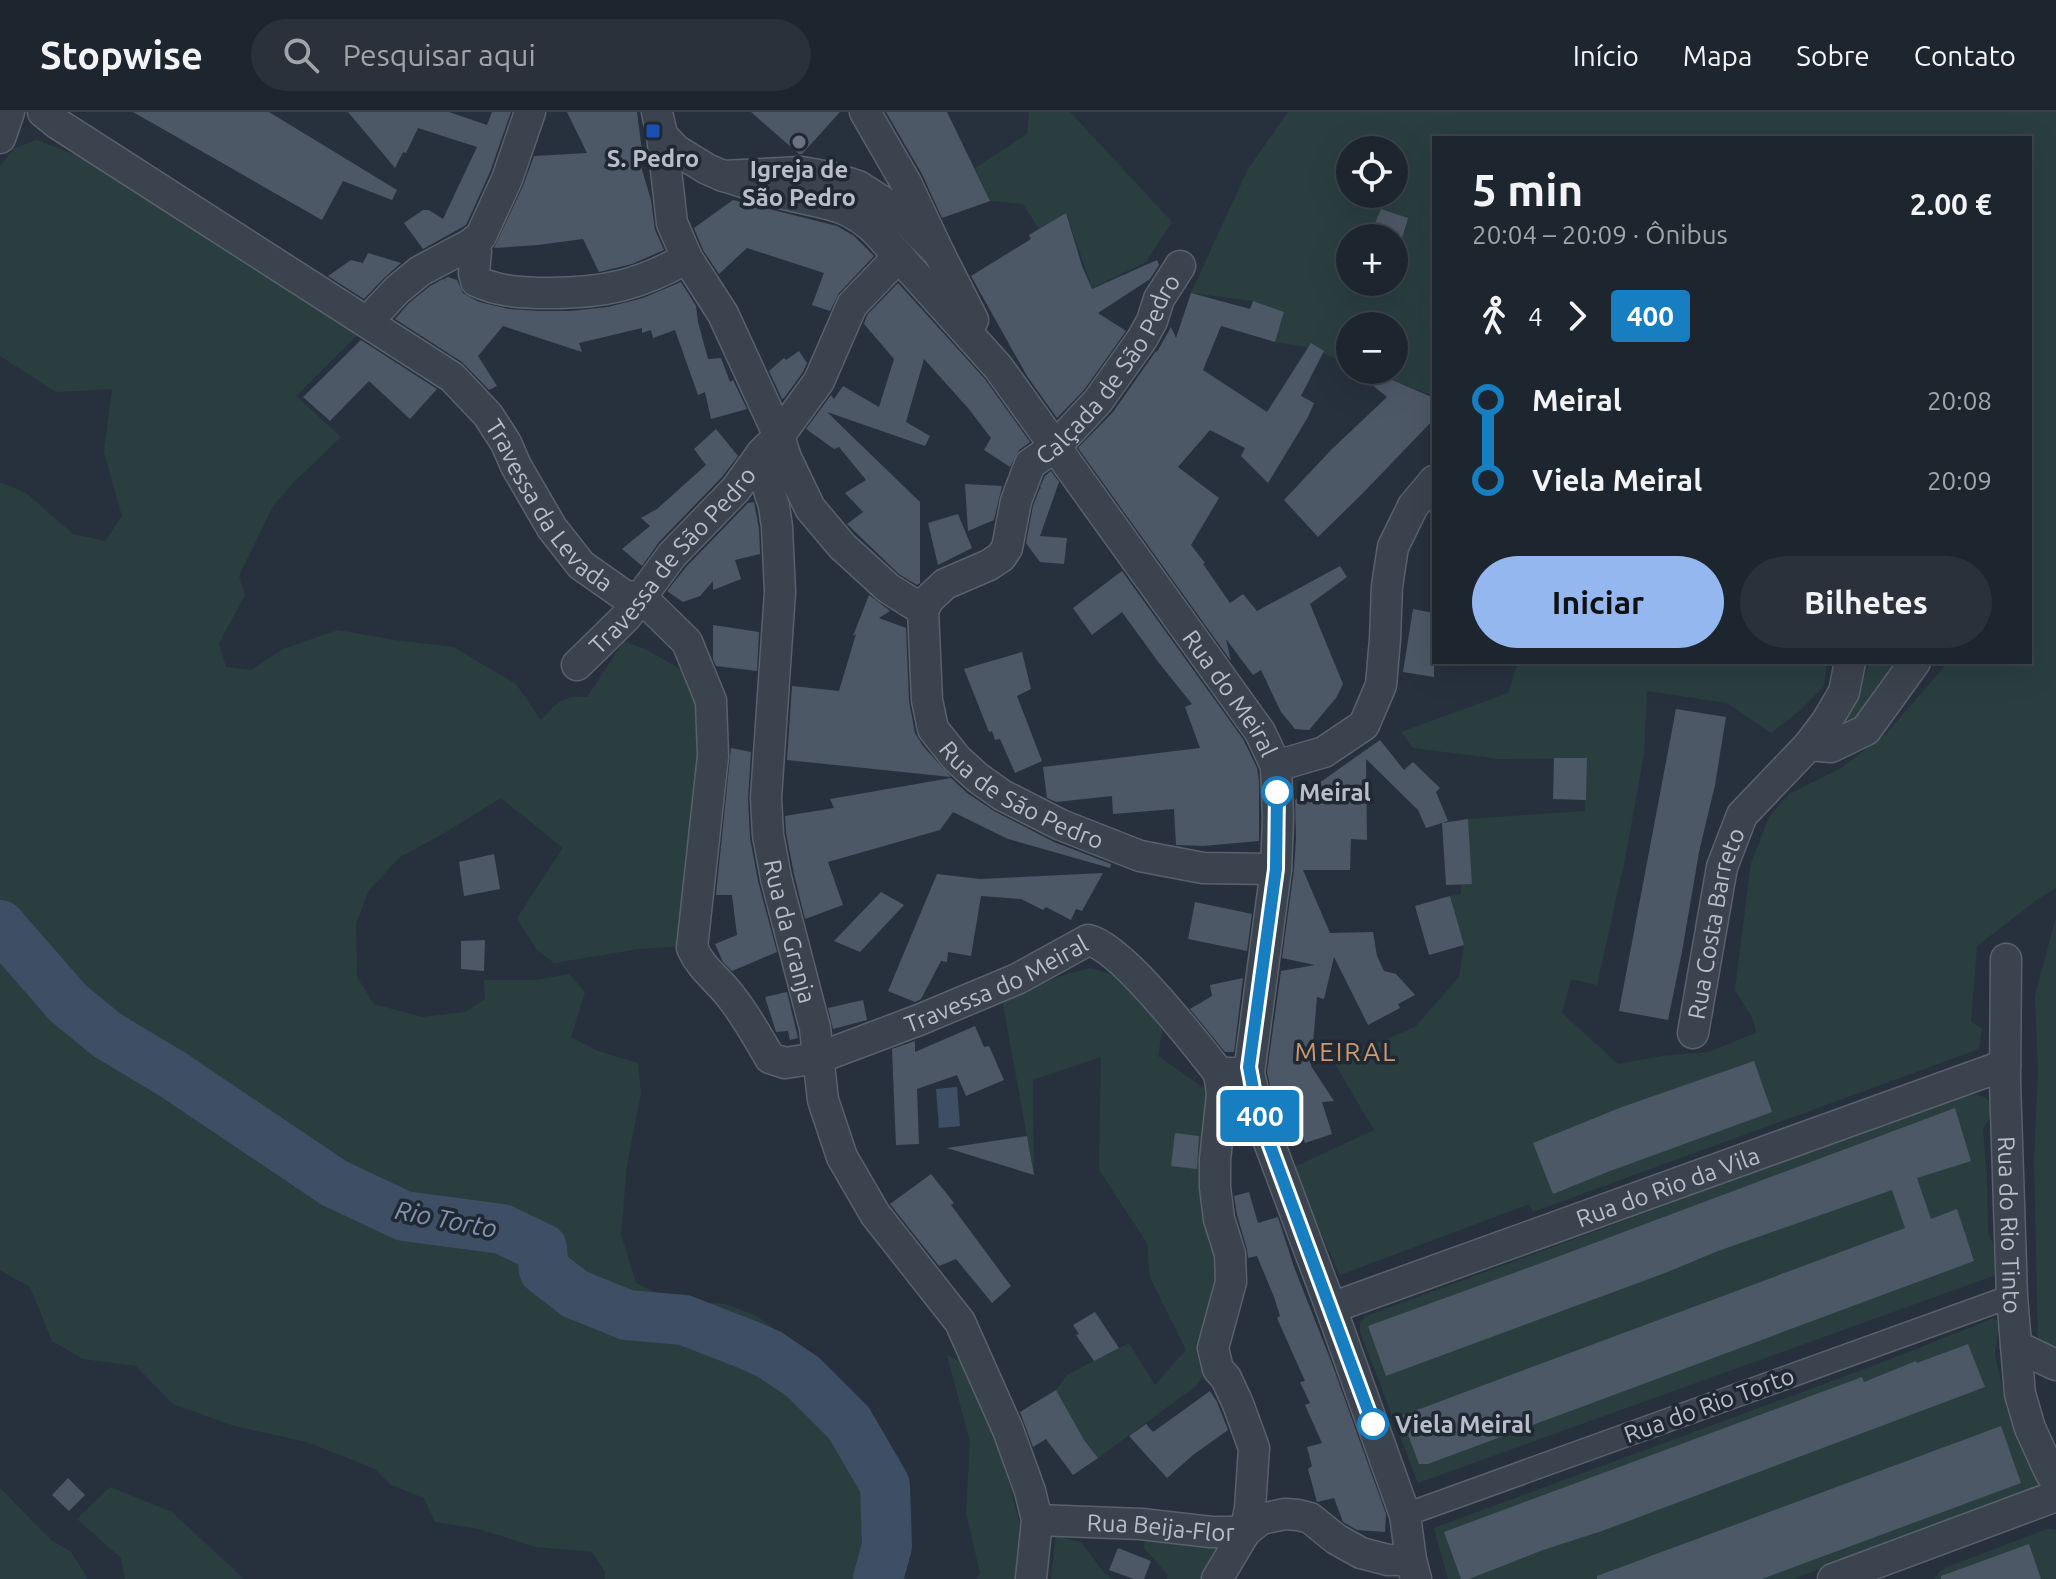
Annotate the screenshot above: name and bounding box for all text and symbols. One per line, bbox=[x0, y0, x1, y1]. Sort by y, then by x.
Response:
search box bbox=[251, 19, 811, 91]
icon: search bbox=[279, 33, 323, 77]
text: Stopwise bbox=[40, 34, 203, 76]
text: Pesquisar aqui bbox=[343, 38, 536, 72]
text: Início bbox=[1573, 40, 1639, 71]
text: Mapa bbox=[1683, 40, 1752, 71]
text: Sobre bbox=[1796, 40, 1870, 71]
text: Contato bbox=[1914, 40, 2016, 71]
marker: S. Pedro bbox=[644, 122, 662, 140]
marker: Igreja de São Pedro bbox=[790, 133, 808, 151]
map controls bbox=[1336, 136, 1408, 384]
button: locate bbox=[1336, 136, 1408, 208]
place label: S. Pedro bbox=[607, 145, 699, 172]
place label: Igreja de São Pedro bbox=[742, 156, 856, 211]
text: 5 min bbox=[1472, 165, 1583, 214]
text: 2.00 € bbox=[1910, 187, 1992, 221]
text: 20:04 – 20:09 · Ônibus bbox=[1472, 220, 1728, 249]
button: + bbox=[1336, 224, 1408, 296]
street label: Calçada de São Pedro bbox=[1030, 269, 1185, 470]
icon: walk bbox=[1472, 294, 1516, 338]
icon: forward bbox=[1555, 294, 1599, 338]
text: 400 bbox=[1627, 300, 1674, 331]
text: 4 bbox=[1528, 302, 1543, 331]
button: − bbox=[1336, 312, 1408, 384]
text: Meiral bbox=[1532, 383, 1622, 417]
text: 20:08 bbox=[1927, 386, 1992, 415]
street label: Travessa da Levada bbox=[481, 414, 618, 597]
street label: Travessa de São Pedro bbox=[584, 462, 761, 659]
text: Viela Meiral bbox=[1532, 463, 1702, 497]
text: 20:09 bbox=[1927, 466, 1992, 495]
button: Iniciar bbox=[1472, 556, 1724, 648]
button: Bilhetes bbox=[1740, 556, 1992, 648]
street label: Rua do Meiral bbox=[1178, 625, 1283, 761]
street label: Rua de São Pedro bbox=[934, 735, 1108, 854]
marker: Meiral bbox=[1262, 777, 1292, 807]
place label: Meiral bbox=[1299, 779, 1371, 806]
street label: Rua Costa Barreto bbox=[1682, 824, 1749, 1021]
street label: Rua da Granja bbox=[759, 857, 822, 1006]
street label: Travessa do Meiral bbox=[901, 930, 1092, 1038]
district label: MEIRAL bbox=[1295, 1037, 1397, 1066]
line badge: 400 bbox=[1214, 1090, 1306, 1142]
text: 400 bbox=[1236, 1100, 1284, 1131]
street label: Rua do Rio Tinto bbox=[1993, 1136, 2027, 1315]
street label: Rua do Rio da Vila bbox=[1572, 1141, 1763, 1232]
water label: Rio Torto bbox=[393, 1195, 499, 1243]
street label: Rua do Rio Torto bbox=[1620, 1362, 1798, 1448]
marker: Viela Meiral bbox=[1358, 1409, 1388, 1439]
place label: Viela Meiral bbox=[1395, 1411, 1531, 1438]
street label: Rua Beija-Flor bbox=[1086, 1508, 1234, 1546]

